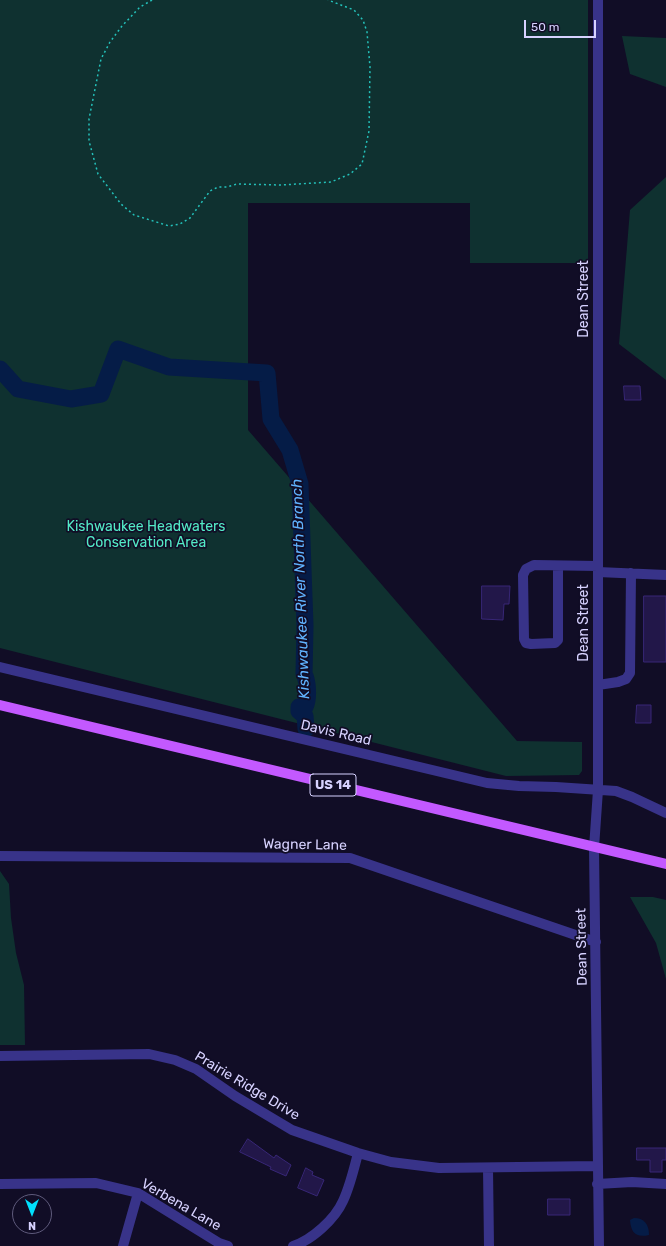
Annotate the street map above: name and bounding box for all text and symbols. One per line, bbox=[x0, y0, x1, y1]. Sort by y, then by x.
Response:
scale bar bbox=[526, 12, 598, 38]
text: 50 m bbox=[531, 20, 559, 34]
street label: Dean Street bbox=[576, 260, 592, 338]
water label: Kishwaukee River North Branch bbox=[288, 478, 314, 700]
park label: Kishwaukee Headwaters Conservation Area bbox=[67, 519, 225, 552]
street label: Dean Street bbox=[576, 584, 592, 662]
street label: Davis Road bbox=[299, 717, 373, 749]
road number: US 14 bbox=[310, 774, 356, 796]
street label: Wagner Lane bbox=[263, 836, 347, 854]
street label: Dean Street bbox=[573, 908, 591, 986]
street label: Prairie Ridge Drive bbox=[191, 1048, 303, 1124]
street label: Verbena Lane bbox=[138, 1175, 224, 1235]
north arrow bbox=[12, 1194, 52, 1234]
text: N bbox=[28, 1219, 36, 1232]

